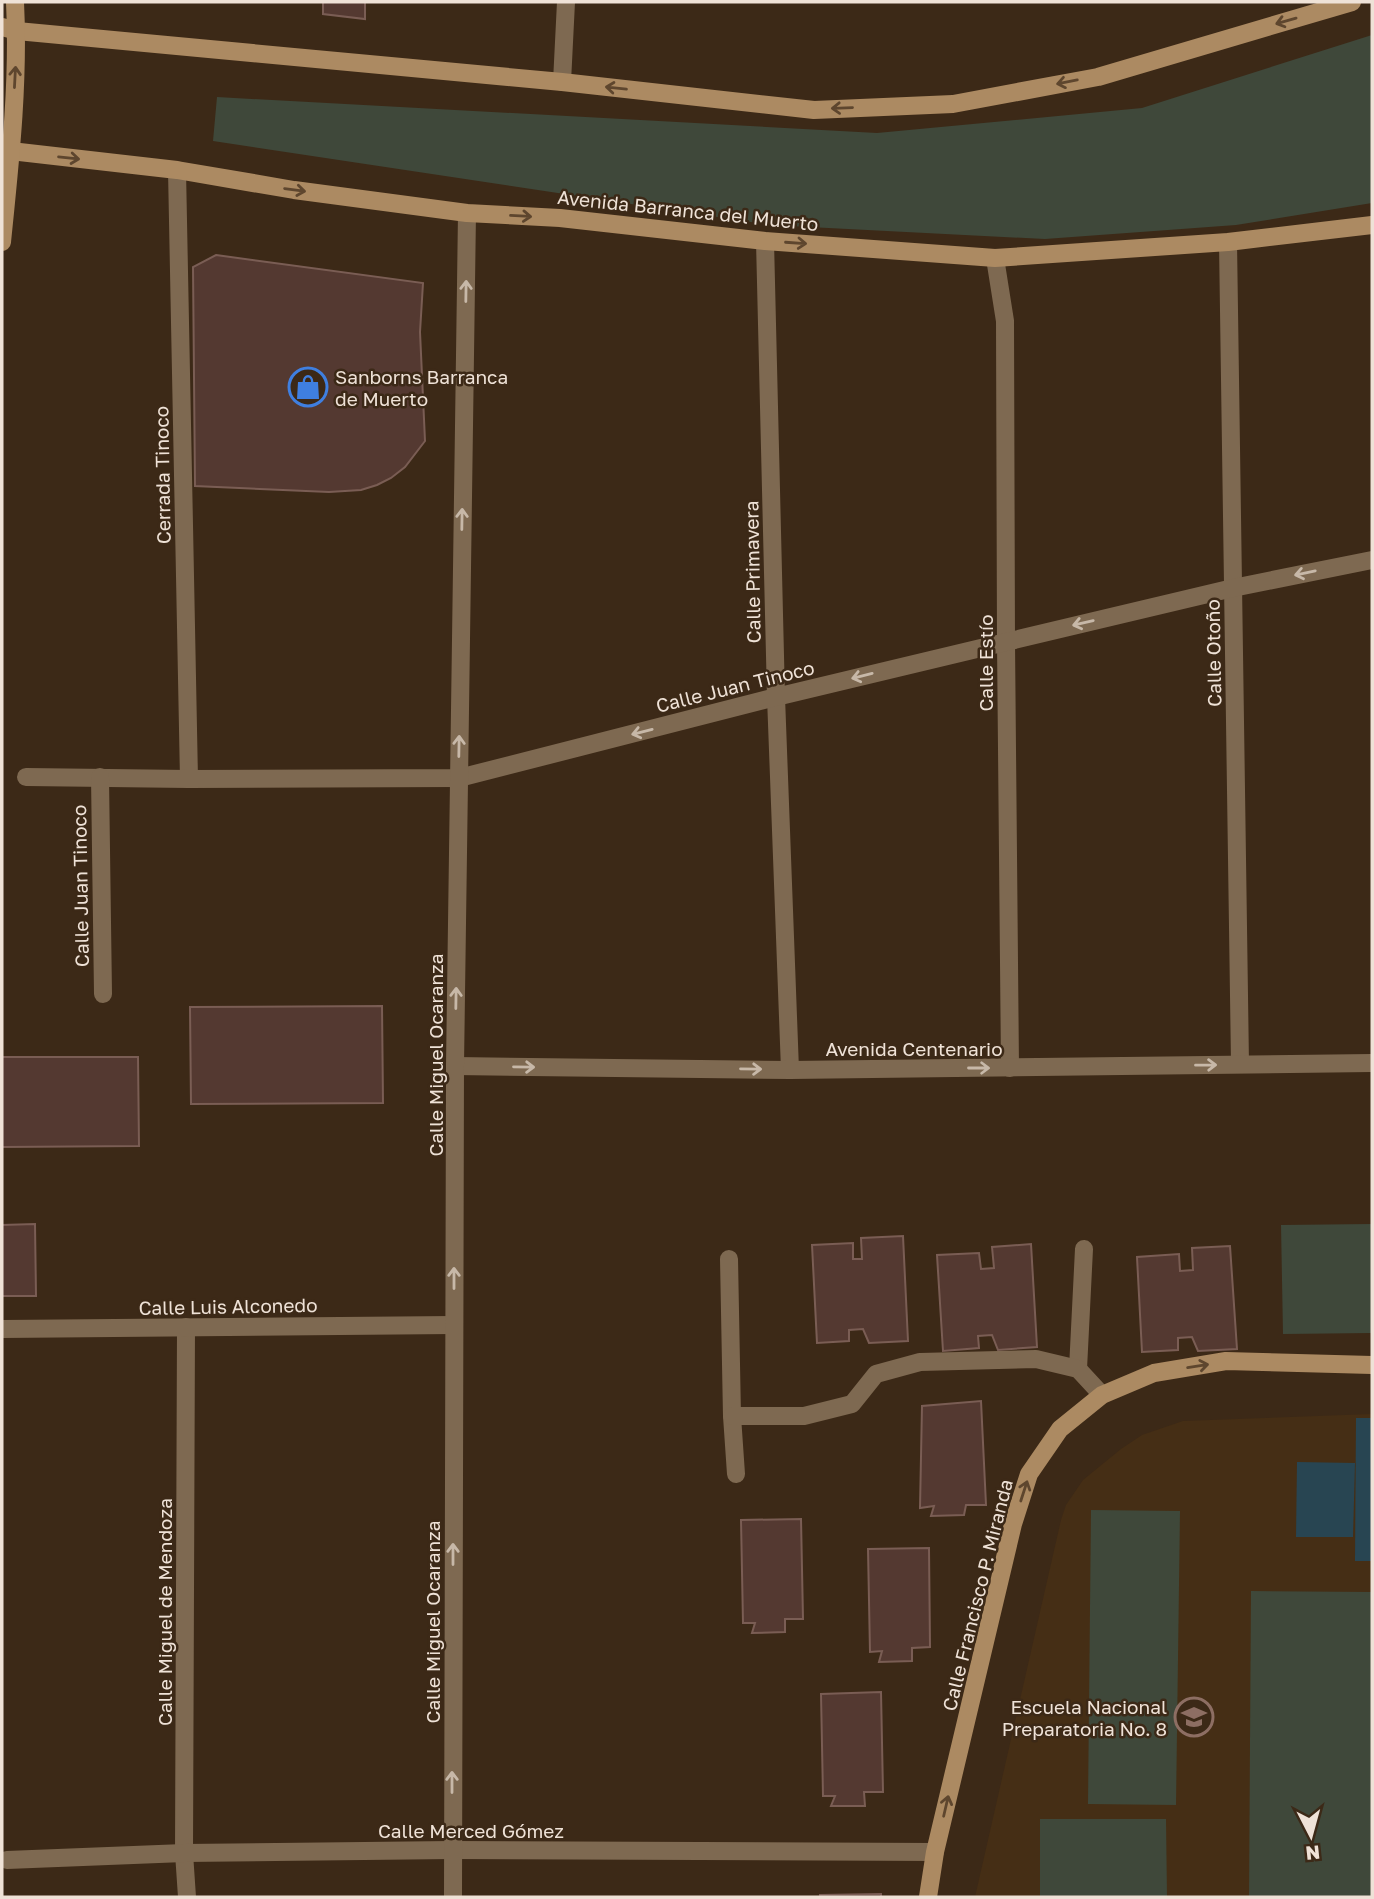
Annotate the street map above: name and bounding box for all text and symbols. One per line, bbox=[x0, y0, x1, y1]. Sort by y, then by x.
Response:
one-way arrow bbox=[1276, 16, 1298, 29]
one-way arrow bbox=[8, 65, 21, 88]
one-way arrow bbox=[1057, 76, 1079, 90]
one-way arrow bbox=[605, 82, 628, 95]
one-way arrow bbox=[831, 102, 854, 115]
one-way arrow bbox=[58, 152, 80, 165]
one-way arrow bbox=[283, 184, 306, 197]
street label: Avenida Barranca del Muerto bbox=[556, 185, 820, 235]
one-way arrow bbox=[509, 209, 532, 222]
one-way arrow bbox=[784, 237, 806, 250]
one-way arrow bbox=[459, 280, 473, 303]
place label: Sanborns Barranca de Muerto bbox=[335, 365, 508, 410]
shop icon: Sanborns Barranca de Muerto bbox=[287, 366, 329, 408]
street label: Cerrada Tinoco bbox=[149, 406, 175, 544]
street label: Calle Primavera bbox=[739, 500, 765, 644]
one-way arrow bbox=[456, 507, 469, 530]
one-way arrow bbox=[1294, 567, 1317, 581]
street label: Calle Otoño bbox=[1201, 599, 1225, 707]
street label: Calle Estío bbox=[974, 614, 997, 712]
one-way arrow bbox=[1073, 618, 1095, 631]
street label: Calle Juan Tinoco bbox=[653, 655, 817, 717]
one-way arrow bbox=[851, 670, 874, 684]
one-way arrow bbox=[631, 726, 653, 739]
one-way arrow bbox=[452, 735, 466, 758]
street label: Calle Juan Tinoco bbox=[67, 805, 93, 967]
street label: Calle Miguel Ocaranza bbox=[424, 953, 447, 1157]
one-way arrow bbox=[449, 987, 463, 1010]
street label: Avenida Centenario bbox=[825, 1037, 1003, 1060]
one-way arrow bbox=[1194, 1058, 1217, 1072]
one-way arrow bbox=[512, 1060, 535, 1074]
one-way arrow bbox=[967, 1061, 990, 1075]
one-way arrow bbox=[739, 1062, 762, 1076]
one-way arrow bbox=[447, 1266, 461, 1289]
street label: Calle Luis Alconedo bbox=[138, 1293, 318, 1319]
one-way arrow bbox=[1186, 1359, 1209, 1372]
street label: Calle Francisco P. Miranda bbox=[937, 1477, 1017, 1713]
one-way arrow bbox=[1019, 1480, 1031, 1502]
street label: Calle Miguel de Mendoza bbox=[153, 1498, 176, 1726]
street label: Calle Miguel Ocaranza bbox=[421, 1520, 444, 1724]
one-way arrow bbox=[446, 1543, 460, 1566]
place label: Escuela Nacional Preparatoria No. 8 bbox=[1002, 1695, 1167, 1740]
school or university icon: Escuela Nacional Preparatoria No. 8 bbox=[1173, 1696, 1215, 1738]
one-way arrow bbox=[445, 1770, 459, 1793]
one-way arrow bbox=[940, 1796, 953, 1818]
north arrow bbox=[1276, 1801, 1346, 1871]
street label: Calle Merced Gómez bbox=[378, 1819, 564, 1842]
text: N bbox=[1304, 1841, 1321, 1866]

